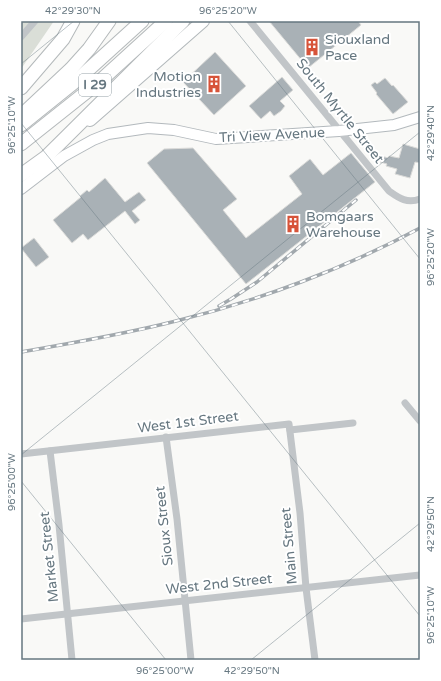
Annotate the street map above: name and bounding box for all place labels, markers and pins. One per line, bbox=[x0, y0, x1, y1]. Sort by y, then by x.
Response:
place label: Siouxland Pace bbox=[325, 31, 390, 64]
building icon: Siouxland Pace bbox=[302, 37, 322, 57]
place label: Motion Industries bbox=[136, 68, 201, 101]
building icon: Motion Industries bbox=[204, 74, 224, 94]
place label: Bomgaars Warehouse bbox=[306, 208, 381, 241]
building icon: Bomgaars Warehouse bbox=[283, 214, 303, 234]

